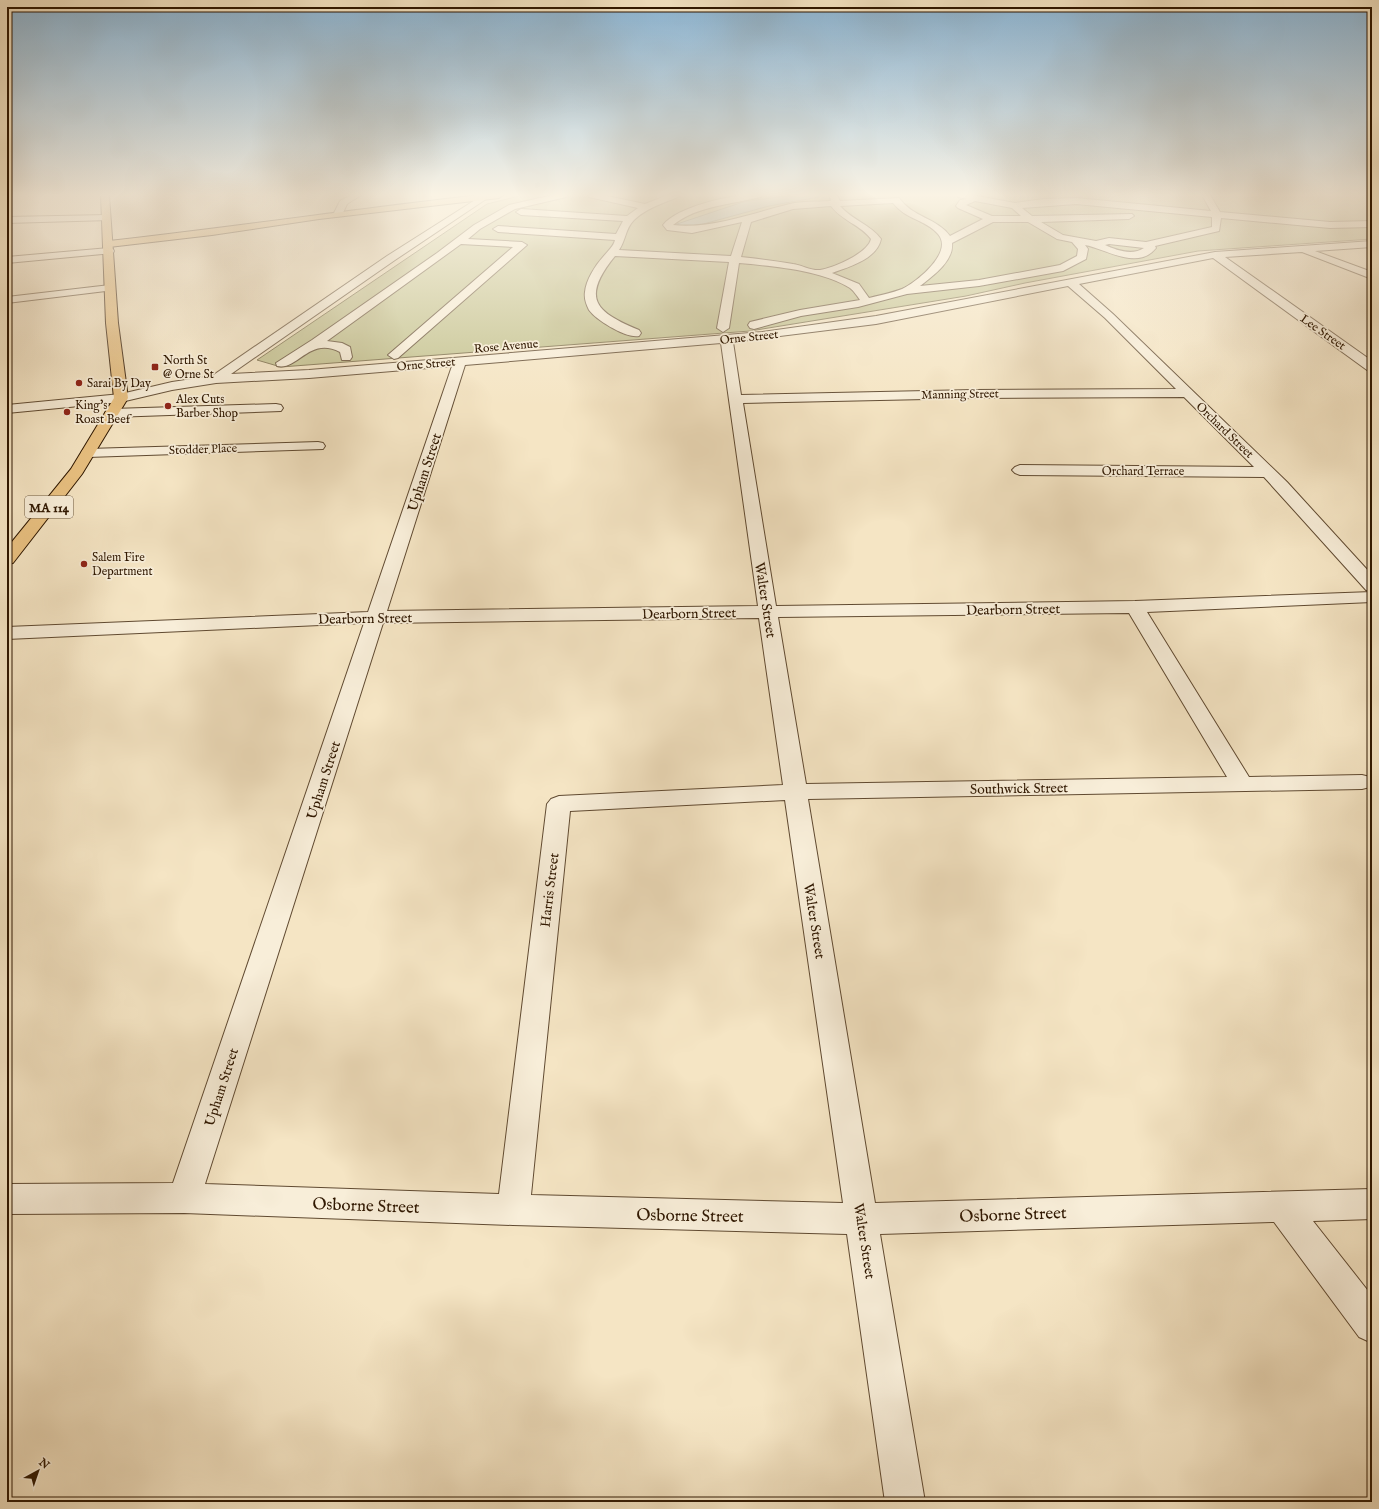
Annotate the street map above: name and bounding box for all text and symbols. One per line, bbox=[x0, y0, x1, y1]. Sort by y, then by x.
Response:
street label: Lee Street bbox=[1297, 311, 1348, 353]
street label: Orne Street bbox=[719, 327, 779, 348]
street label: Rose Avenue bbox=[473, 336, 539, 357]
place label: North St @ Orne St bbox=[163, 353, 214, 382]
street label: Orne Street bbox=[396, 354, 456, 375]
marker: North St @ Orne St bbox=[150, 362, 160, 372]
place label: Sarai By Day bbox=[87, 376, 151, 391]
marker: Sarai By Day bbox=[74, 378, 84, 388]
street label: Manning Street bbox=[921, 386, 999, 403]
place label: Alex Cuts Barber Shop bbox=[175, 392, 238, 422]
place label: King's Roast Beef bbox=[75, 398, 133, 427]
street label: Orchard Street bbox=[1193, 399, 1257, 462]
marker: Alex Cuts Barber Shop bbox=[163, 401, 173, 411]
marker: King's Roast Beef bbox=[62, 407, 72, 417]
street label: Upham Street bbox=[404, 431, 446, 514]
street label: Stodder Place bbox=[169, 441, 238, 458]
street label: Orchard Terrace bbox=[1102, 464, 1185, 479]
road number: MA 114 bbox=[25, 496, 73, 518]
place label: Salem Fire Department bbox=[92, 550, 153, 580]
marker: Salem Fire Department bbox=[79, 559, 89, 569]
street label: Walter Street bbox=[750, 561, 780, 640]
street label: Dearborn Street bbox=[966, 600, 1061, 620]
street label: Dearborn Street bbox=[642, 604, 737, 624]
street label: Dearborn Street bbox=[318, 609, 413, 629]
street label: Upham Street bbox=[303, 739, 345, 822]
street label: Southwick Street bbox=[970, 779, 1068, 799]
street label: Harris Street bbox=[536, 852, 564, 928]
street label: Walter Street bbox=[799, 882, 829, 961]
street label: Upham Street bbox=[201, 1046, 243, 1129]
street label: Osborne Street bbox=[312, 1194, 420, 1219]
street label: Walter Street bbox=[849, 1202, 879, 1281]
street label: Osborne Street bbox=[959, 1203, 1067, 1228]
street label: Osborne Street bbox=[636, 1205, 744, 1228]
north arrow bbox=[18, 1451, 58, 1491]
text: N bbox=[35, 1455, 52, 1473]

